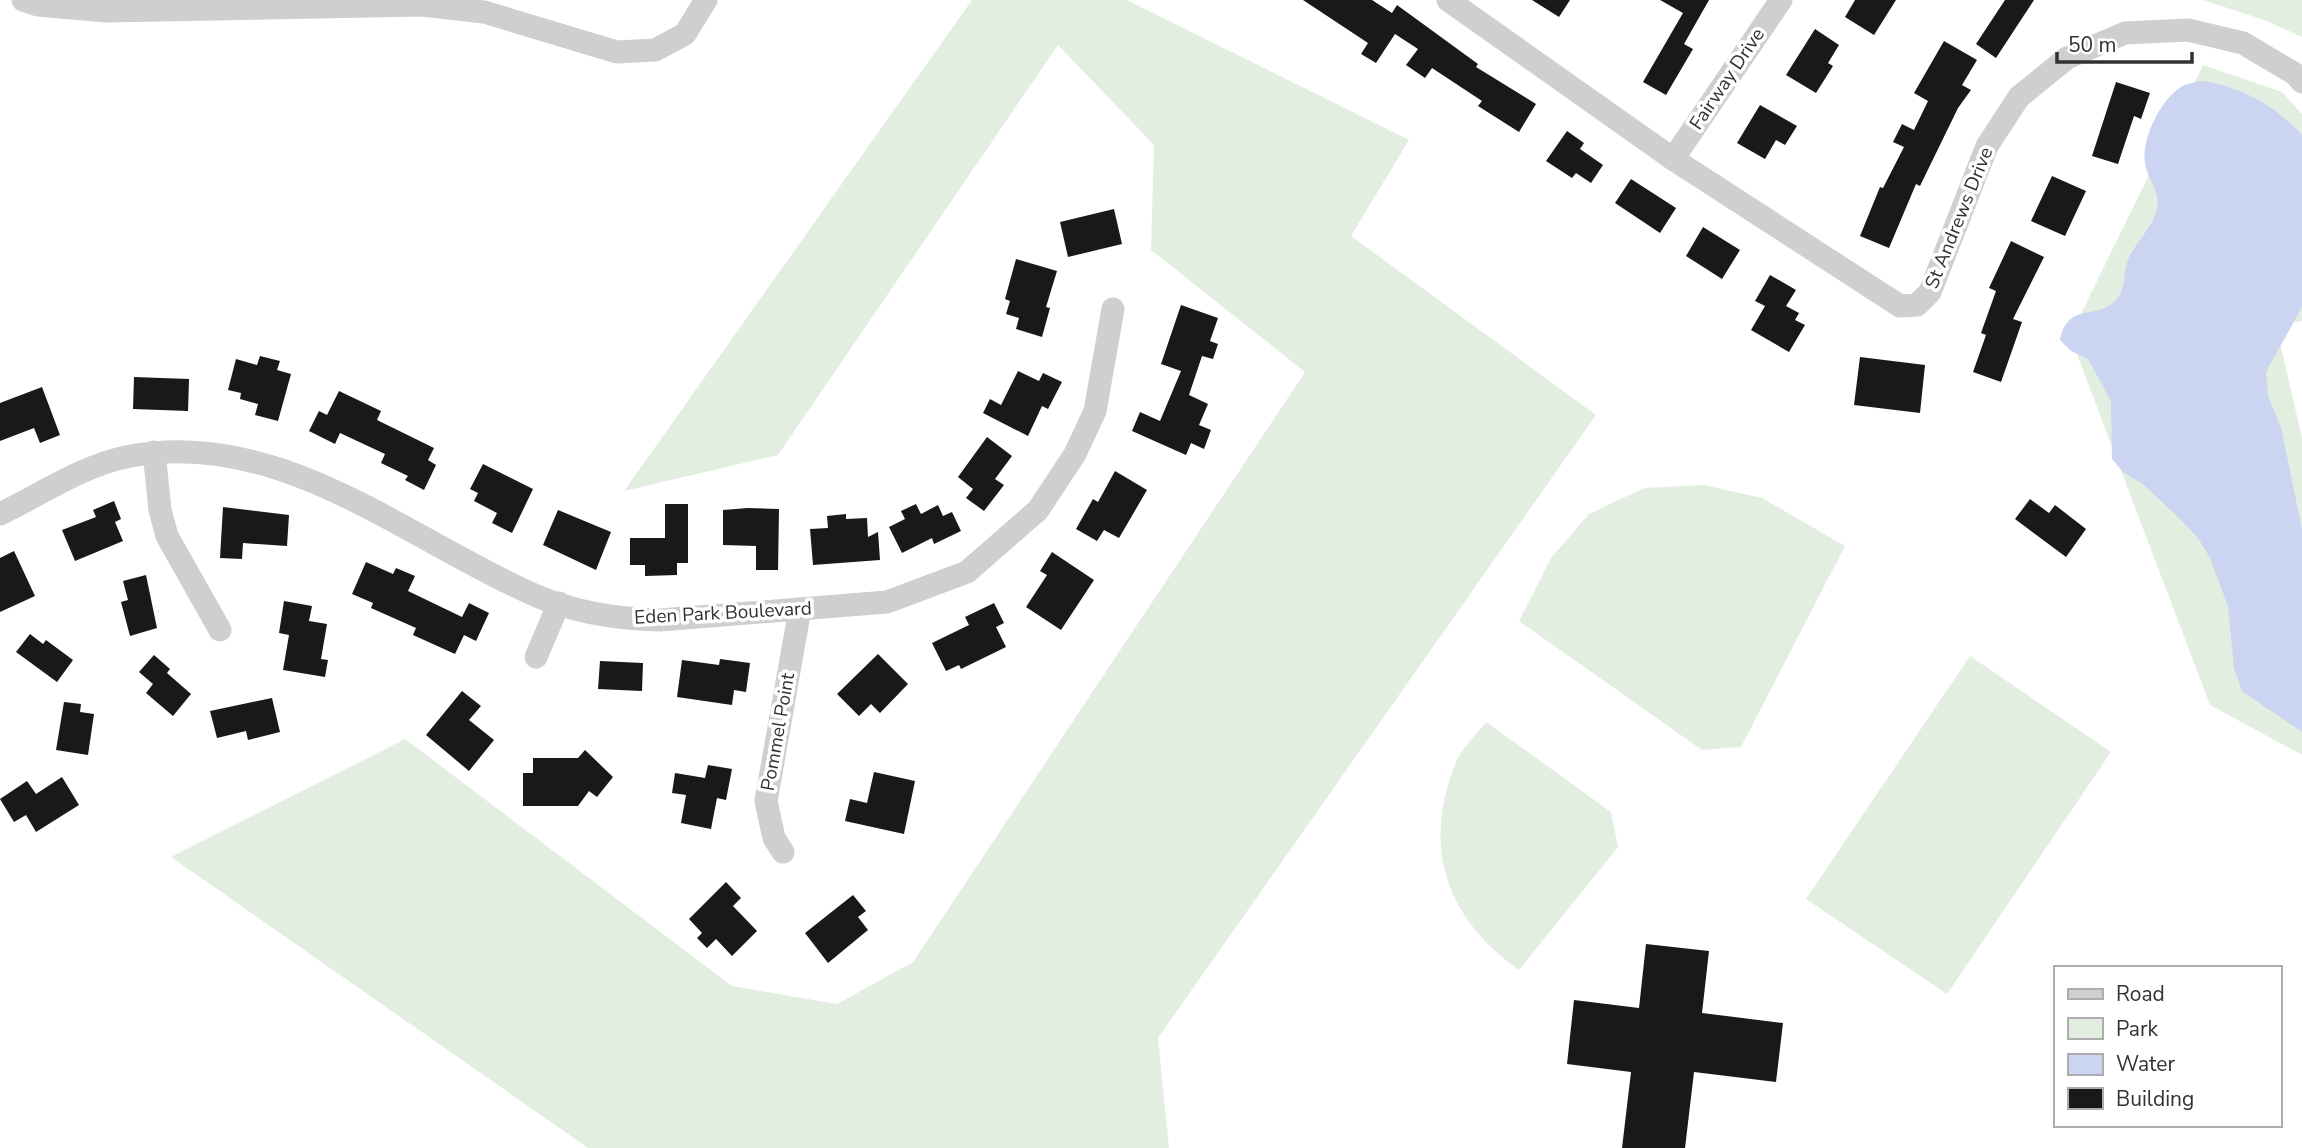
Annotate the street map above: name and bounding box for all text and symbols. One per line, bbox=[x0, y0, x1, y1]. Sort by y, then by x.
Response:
scale bar bbox=[2057, 21, 2192, 65]
street label: Fairway Drive bbox=[1683, 23, 1771, 135]
text: 50 m bbox=[2068, 31, 2117, 59]
street label: St Andrews Drive bbox=[1919, 143, 1999, 293]
street label: Eden Park Boulevard bbox=[634, 595, 812, 631]
street label: Pommel Point bbox=[755, 671, 801, 793]
legend bbox=[2054, 966, 2281, 1127]
text: Road bbox=[2116, 980, 2165, 1008]
text: Park bbox=[2116, 1015, 2158, 1043]
text: Water bbox=[2116, 1050, 2175, 1078]
text: Building bbox=[2116, 1085, 2194, 1113]

